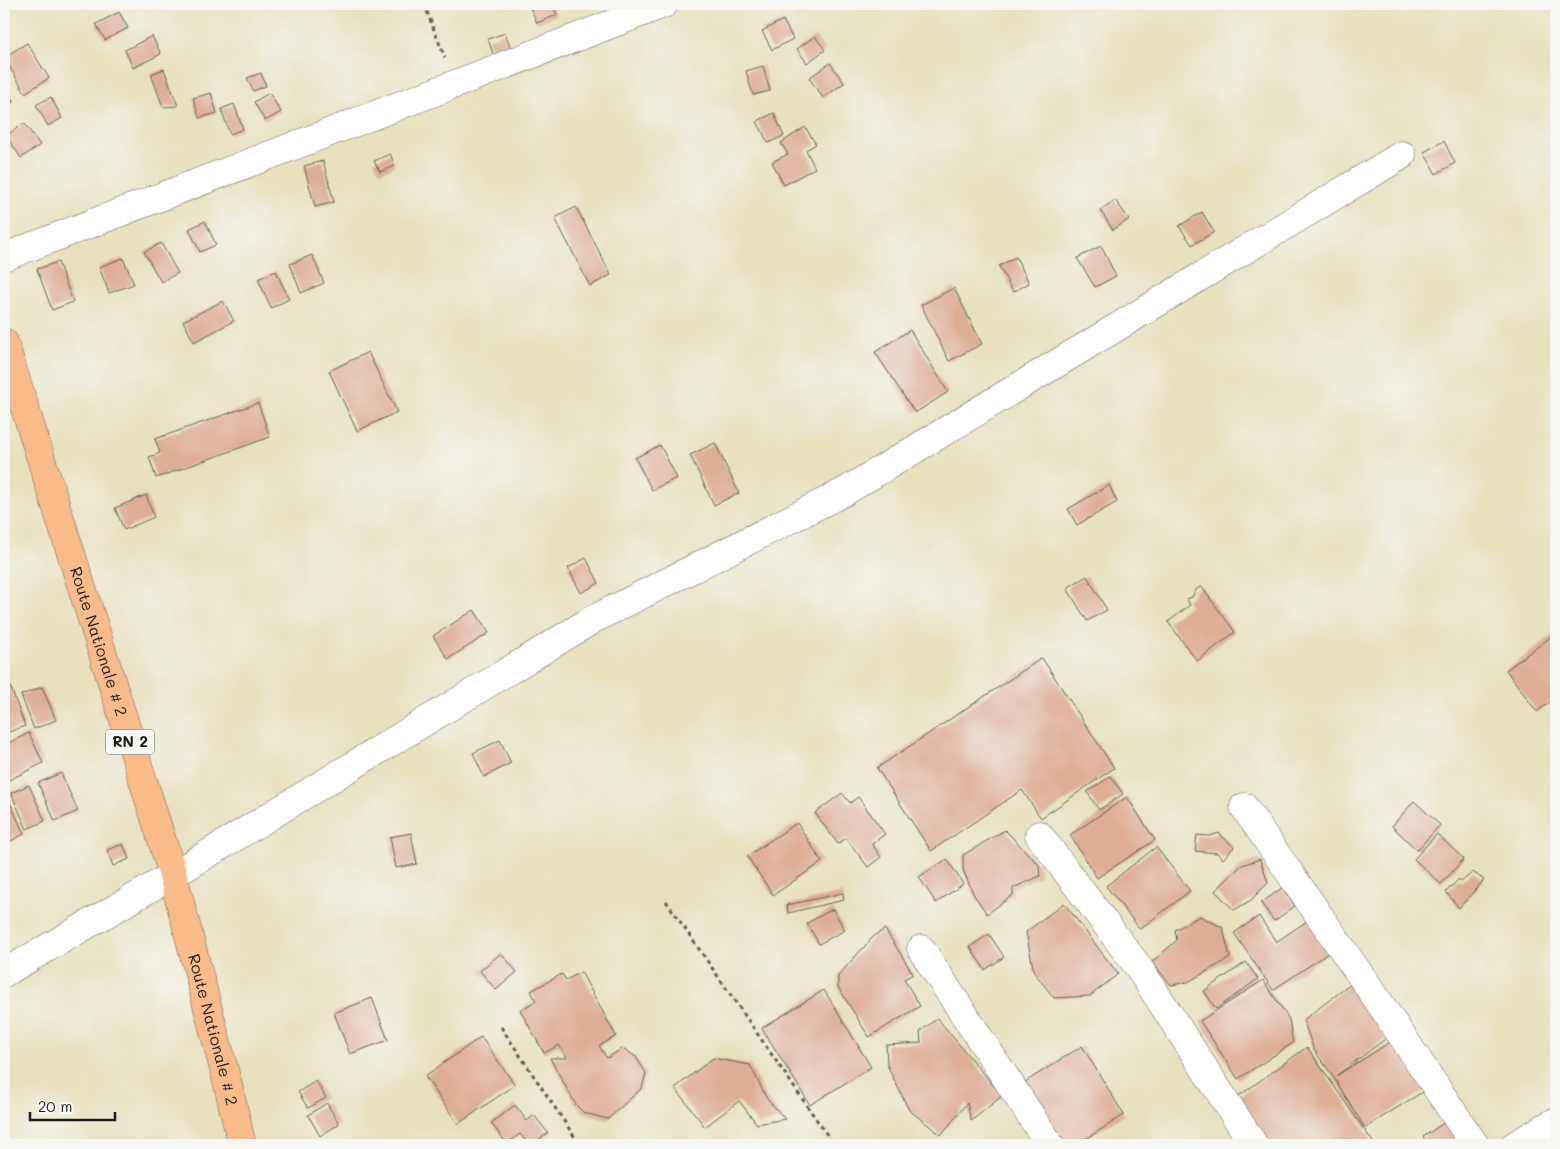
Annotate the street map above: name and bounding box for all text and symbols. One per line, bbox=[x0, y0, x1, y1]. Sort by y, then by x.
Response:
street label: Route Nationale # 2 bbox=[66, 564, 133, 719]
road number: RN 2 bbox=[106, 730, 154, 754]
street label: Route Nationale # 2 bbox=[184, 952, 243, 1107]
scale bar bbox=[30, 1089, 115, 1121]
text: 20 m bbox=[38, 1096, 72, 1116]

